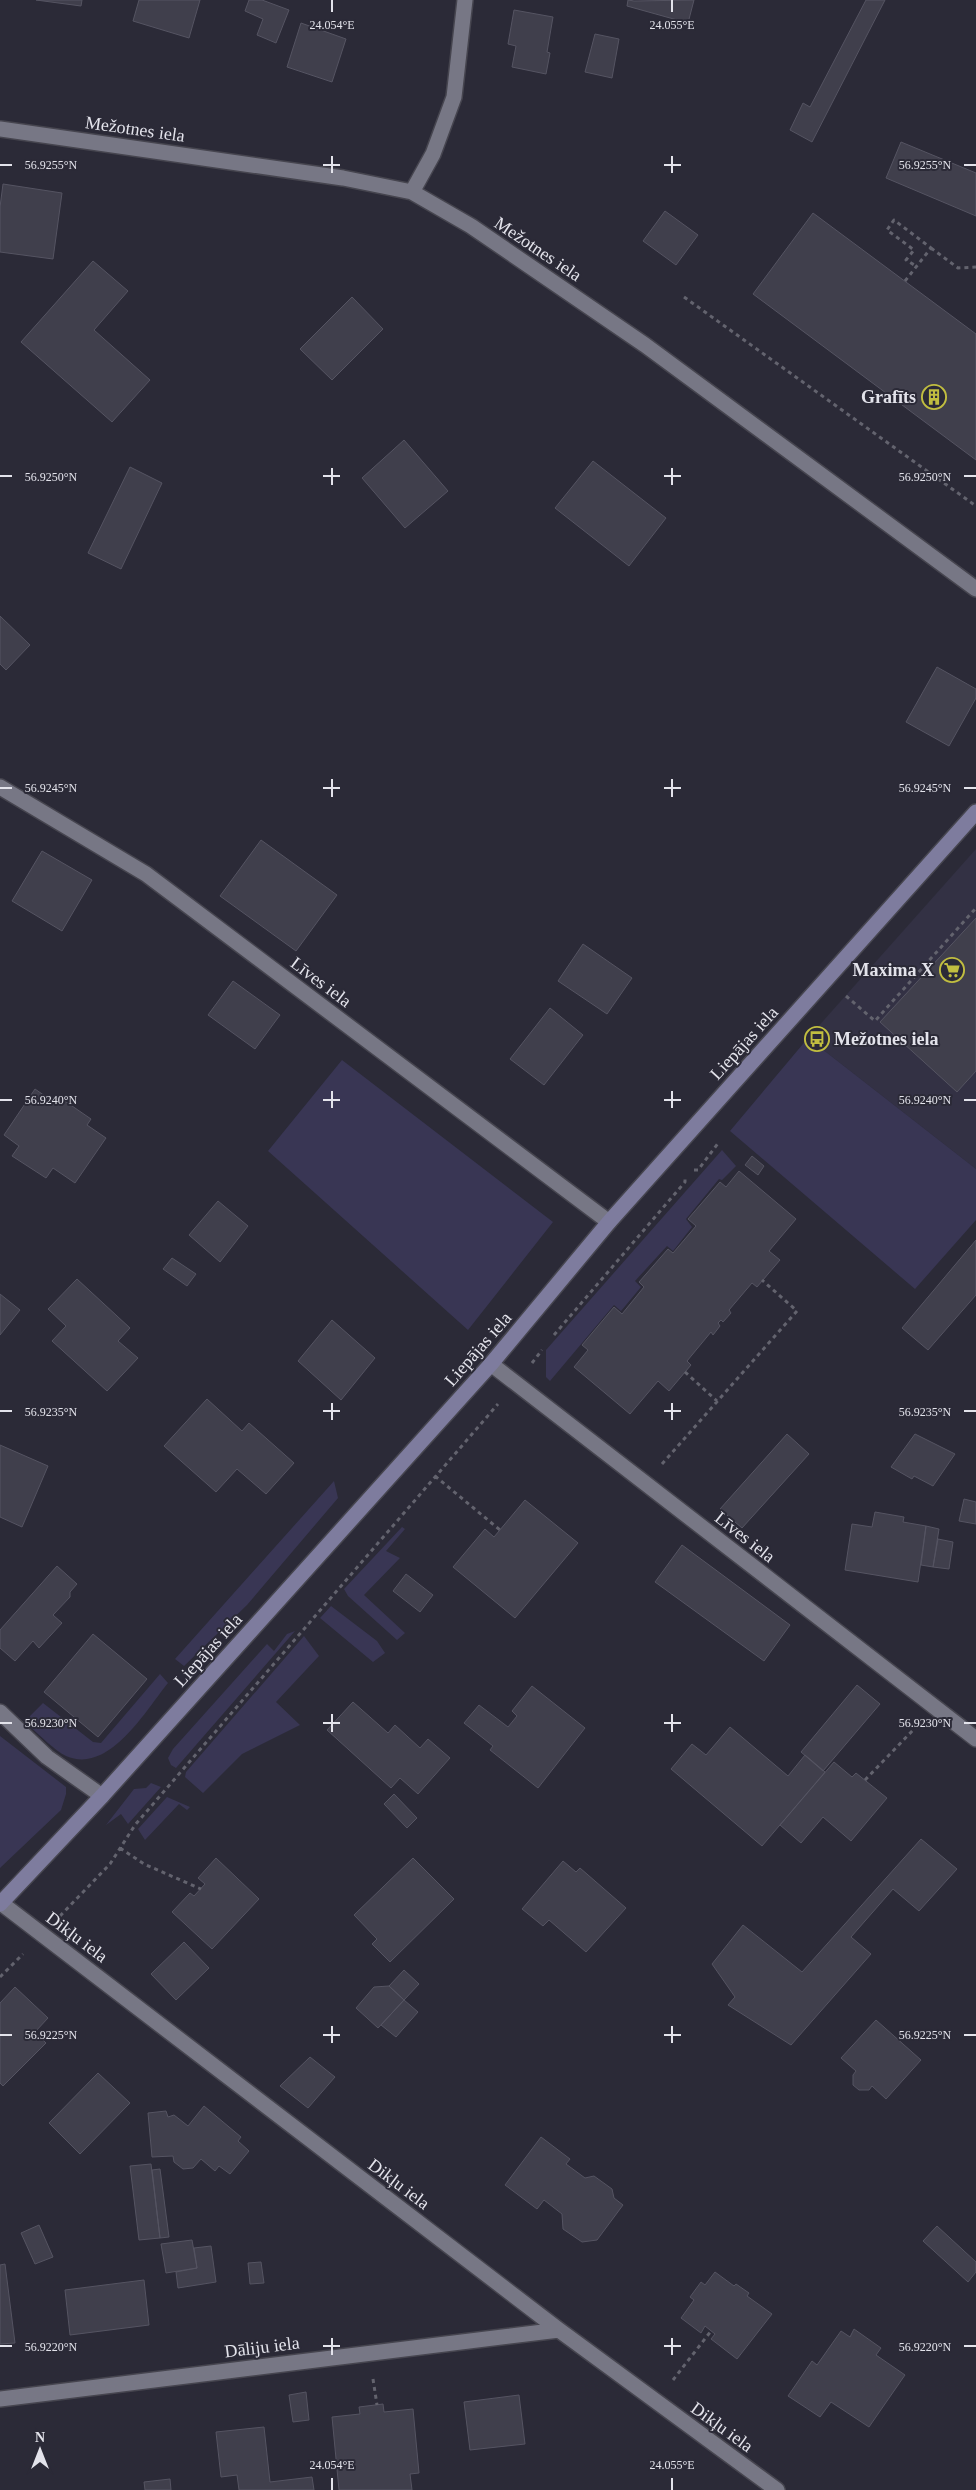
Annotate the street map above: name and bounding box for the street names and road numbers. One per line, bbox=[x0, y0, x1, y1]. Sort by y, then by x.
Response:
street label: Mežotnes iela bbox=[84, 112, 186, 146]
street label: Mežotnes iela bbox=[491, 213, 585, 285]
street label: Līves iela bbox=[287, 953, 355, 1011]
street label: Liepājas iela bbox=[706, 1002, 782, 1084]
street label: Liepājas iela bbox=[440, 1308, 516, 1390]
street label: Līves iela bbox=[711, 1507, 779, 1567]
street label: Liepājas iela bbox=[170, 1609, 246, 1691]
street label: Dikļu iela bbox=[42, 1908, 112, 1967]
street label: Dikļu iela bbox=[364, 2155, 434, 2214]
street label: Dāliju iela bbox=[223, 2332, 301, 2362]
street label: Dikļu iela bbox=[687, 2398, 757, 2456]

